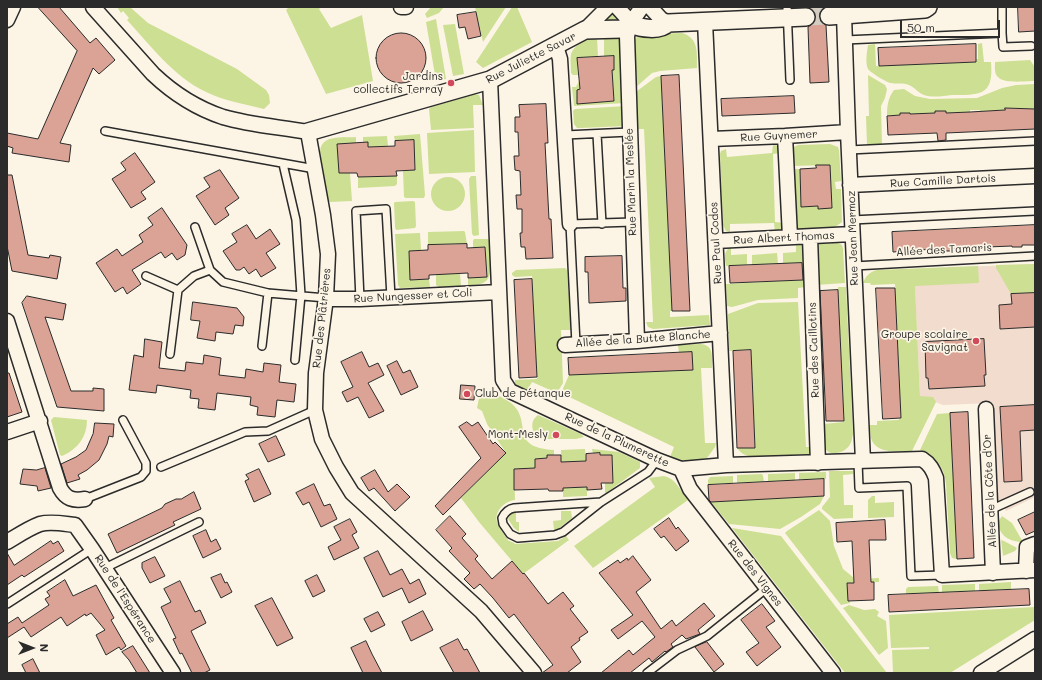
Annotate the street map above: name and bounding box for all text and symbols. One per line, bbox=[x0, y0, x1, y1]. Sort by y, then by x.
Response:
scale bar bbox=[902, 12, 1002, 38]
text: 50 m bbox=[907, 19, 935, 35]
street label: Rue Juliette Savar bbox=[484, 30, 578, 86]
place label: Jardins collectifs Terray bbox=[353, 70, 443, 96]
marker: Jardins collectifs Terray bbox=[446, 78, 456, 88]
street label: Rue Guynemer bbox=[740, 127, 818, 145]
street label: Rue Marin la Meslée bbox=[623, 128, 639, 236]
street label: Rue Camille Dartois bbox=[890, 172, 996, 190]
street label: Rue Jean Mermoz bbox=[845, 190, 861, 286]
street label: Rue Paul Codos bbox=[707, 201, 725, 285]
street label: Rue Albert Thomas bbox=[733, 229, 835, 247]
street label: Allée des Tamaris bbox=[896, 241, 992, 259]
street label: Rue des Plâtrières bbox=[310, 267, 334, 369]
street label: Rue Nungesser et Coli bbox=[353, 286, 473, 306]
street label: Rue des Caillotins bbox=[806, 302, 822, 398]
street label: Allée de la Butte Blanche bbox=[575, 328, 711, 350]
place label: Groupe scolaire Savignat bbox=[881, 328, 968, 354]
marker: Groupe scolaire Savignat bbox=[971, 336, 981, 346]
place label: Club de pétanque bbox=[475, 387, 571, 401]
marker: Club de pétanque bbox=[462, 389, 472, 399]
street label: Rue de la Plumerette bbox=[563, 410, 671, 470]
place label: Mont-Mesly bbox=[488, 428, 548, 442]
marker: Mont-Mesly bbox=[551, 430, 561, 440]
street label: Allée de la Côte d'Or bbox=[980, 434, 1000, 548]
street label: Rue des Vignes bbox=[725, 537, 785, 609]
street label: Rue de l'Espérance bbox=[91, 552, 159, 646]
north arrow bbox=[12, 628, 52, 668]
text: N bbox=[37, 644, 52, 652]

